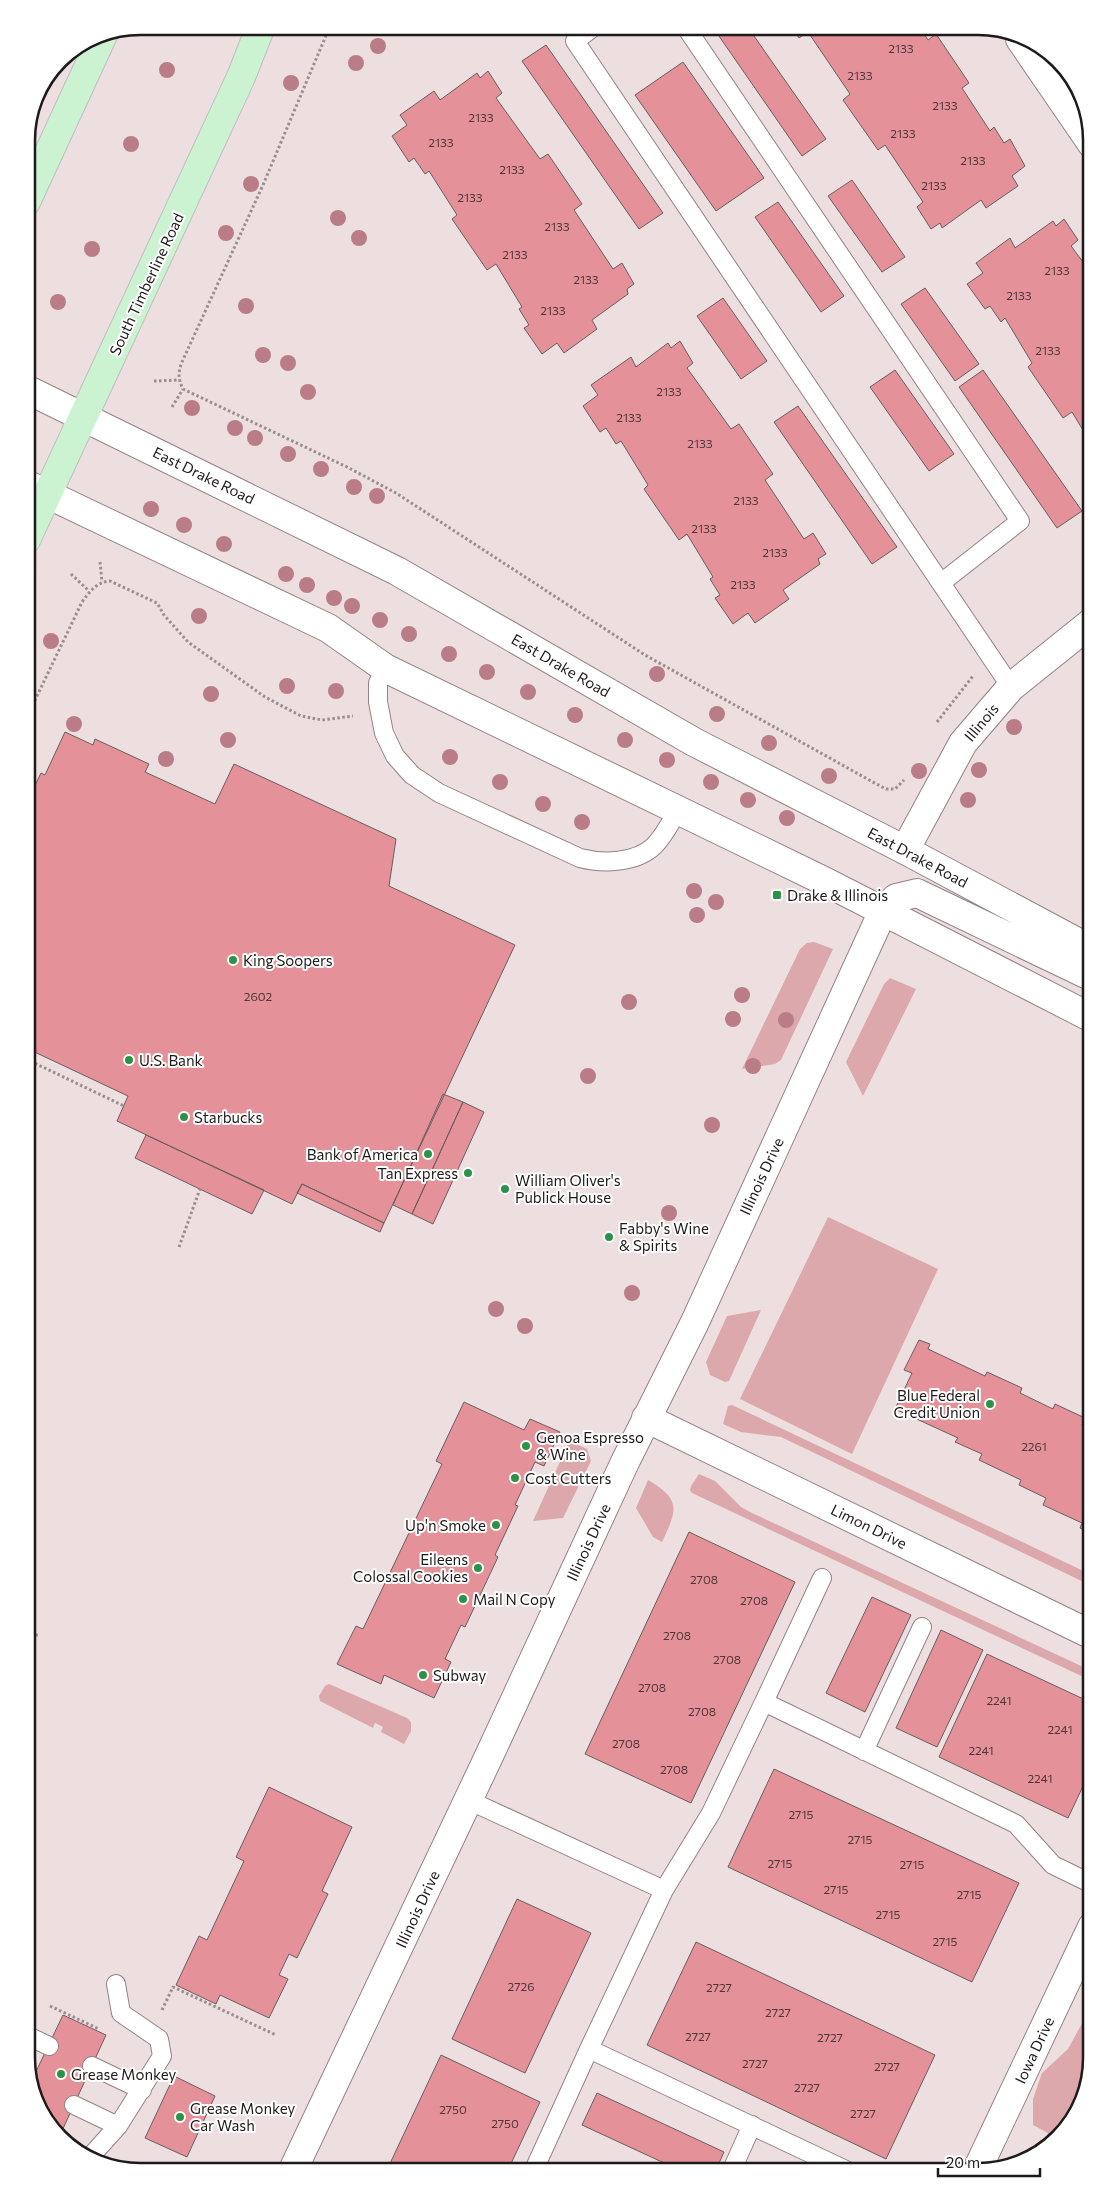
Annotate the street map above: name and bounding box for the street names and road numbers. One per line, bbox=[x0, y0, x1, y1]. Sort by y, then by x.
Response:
street label: South Timberline Road bbox=[105, 210, 187, 358]
street label: East Drake Road bbox=[150, 443, 258, 507]
street label: East Drake Road bbox=[508, 629, 614, 701]
street label: Illinois bbox=[960, 699, 1002, 745]
street label: East Drake Road bbox=[865, 823, 971, 891]
street label: Illinois Drive bbox=[735, 1135, 787, 1217]
street label: Limon Drive bbox=[828, 1500, 910, 1552]
street label: Illinois Drive bbox=[562, 1501, 614, 1583]
street label: Illinois Drive bbox=[391, 1868, 443, 1950]
street label: Iowa Drive bbox=[1011, 2014, 1057, 2086]

